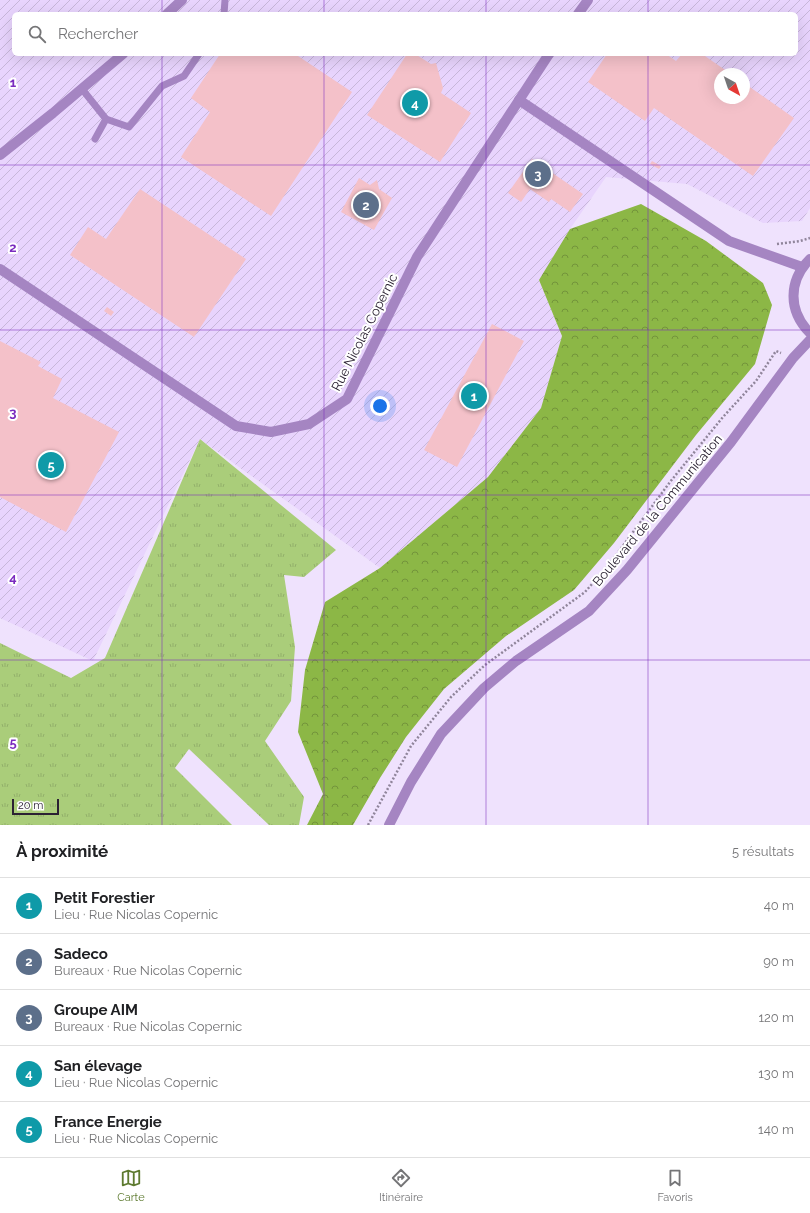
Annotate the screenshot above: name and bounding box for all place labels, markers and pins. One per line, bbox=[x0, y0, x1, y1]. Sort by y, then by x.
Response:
pin: 4 bbox=[402, 88, 428, 118]
pin: 3 bbox=[525, 159, 551, 189]
pin: 2 bbox=[353, 190, 379, 220]
pin: 1 bbox=[461, 381, 487, 411]
pin: 5 bbox=[38, 450, 64, 480]

